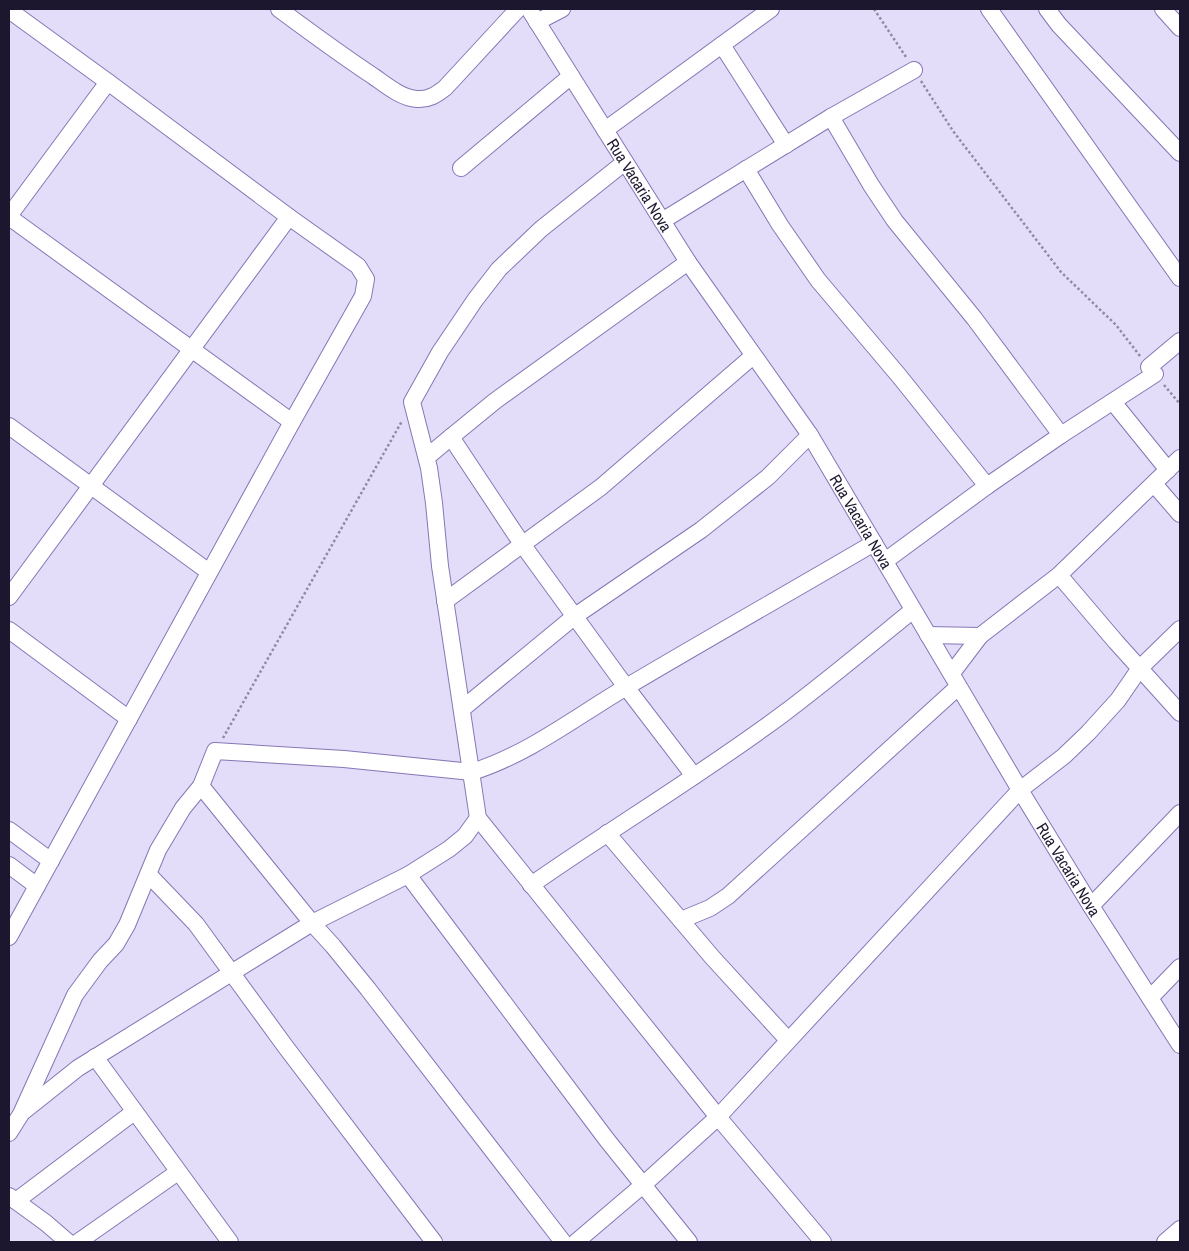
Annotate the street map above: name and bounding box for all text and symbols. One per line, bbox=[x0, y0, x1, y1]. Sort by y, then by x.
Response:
street label: Rua Vacaria Nova bbox=[602, 134, 678, 237]
street label: Rua Vacaria Nova bbox=[825, 470, 898, 573]
street label: Rua Vacaria Nova bbox=[1031, 818, 1106, 921]

